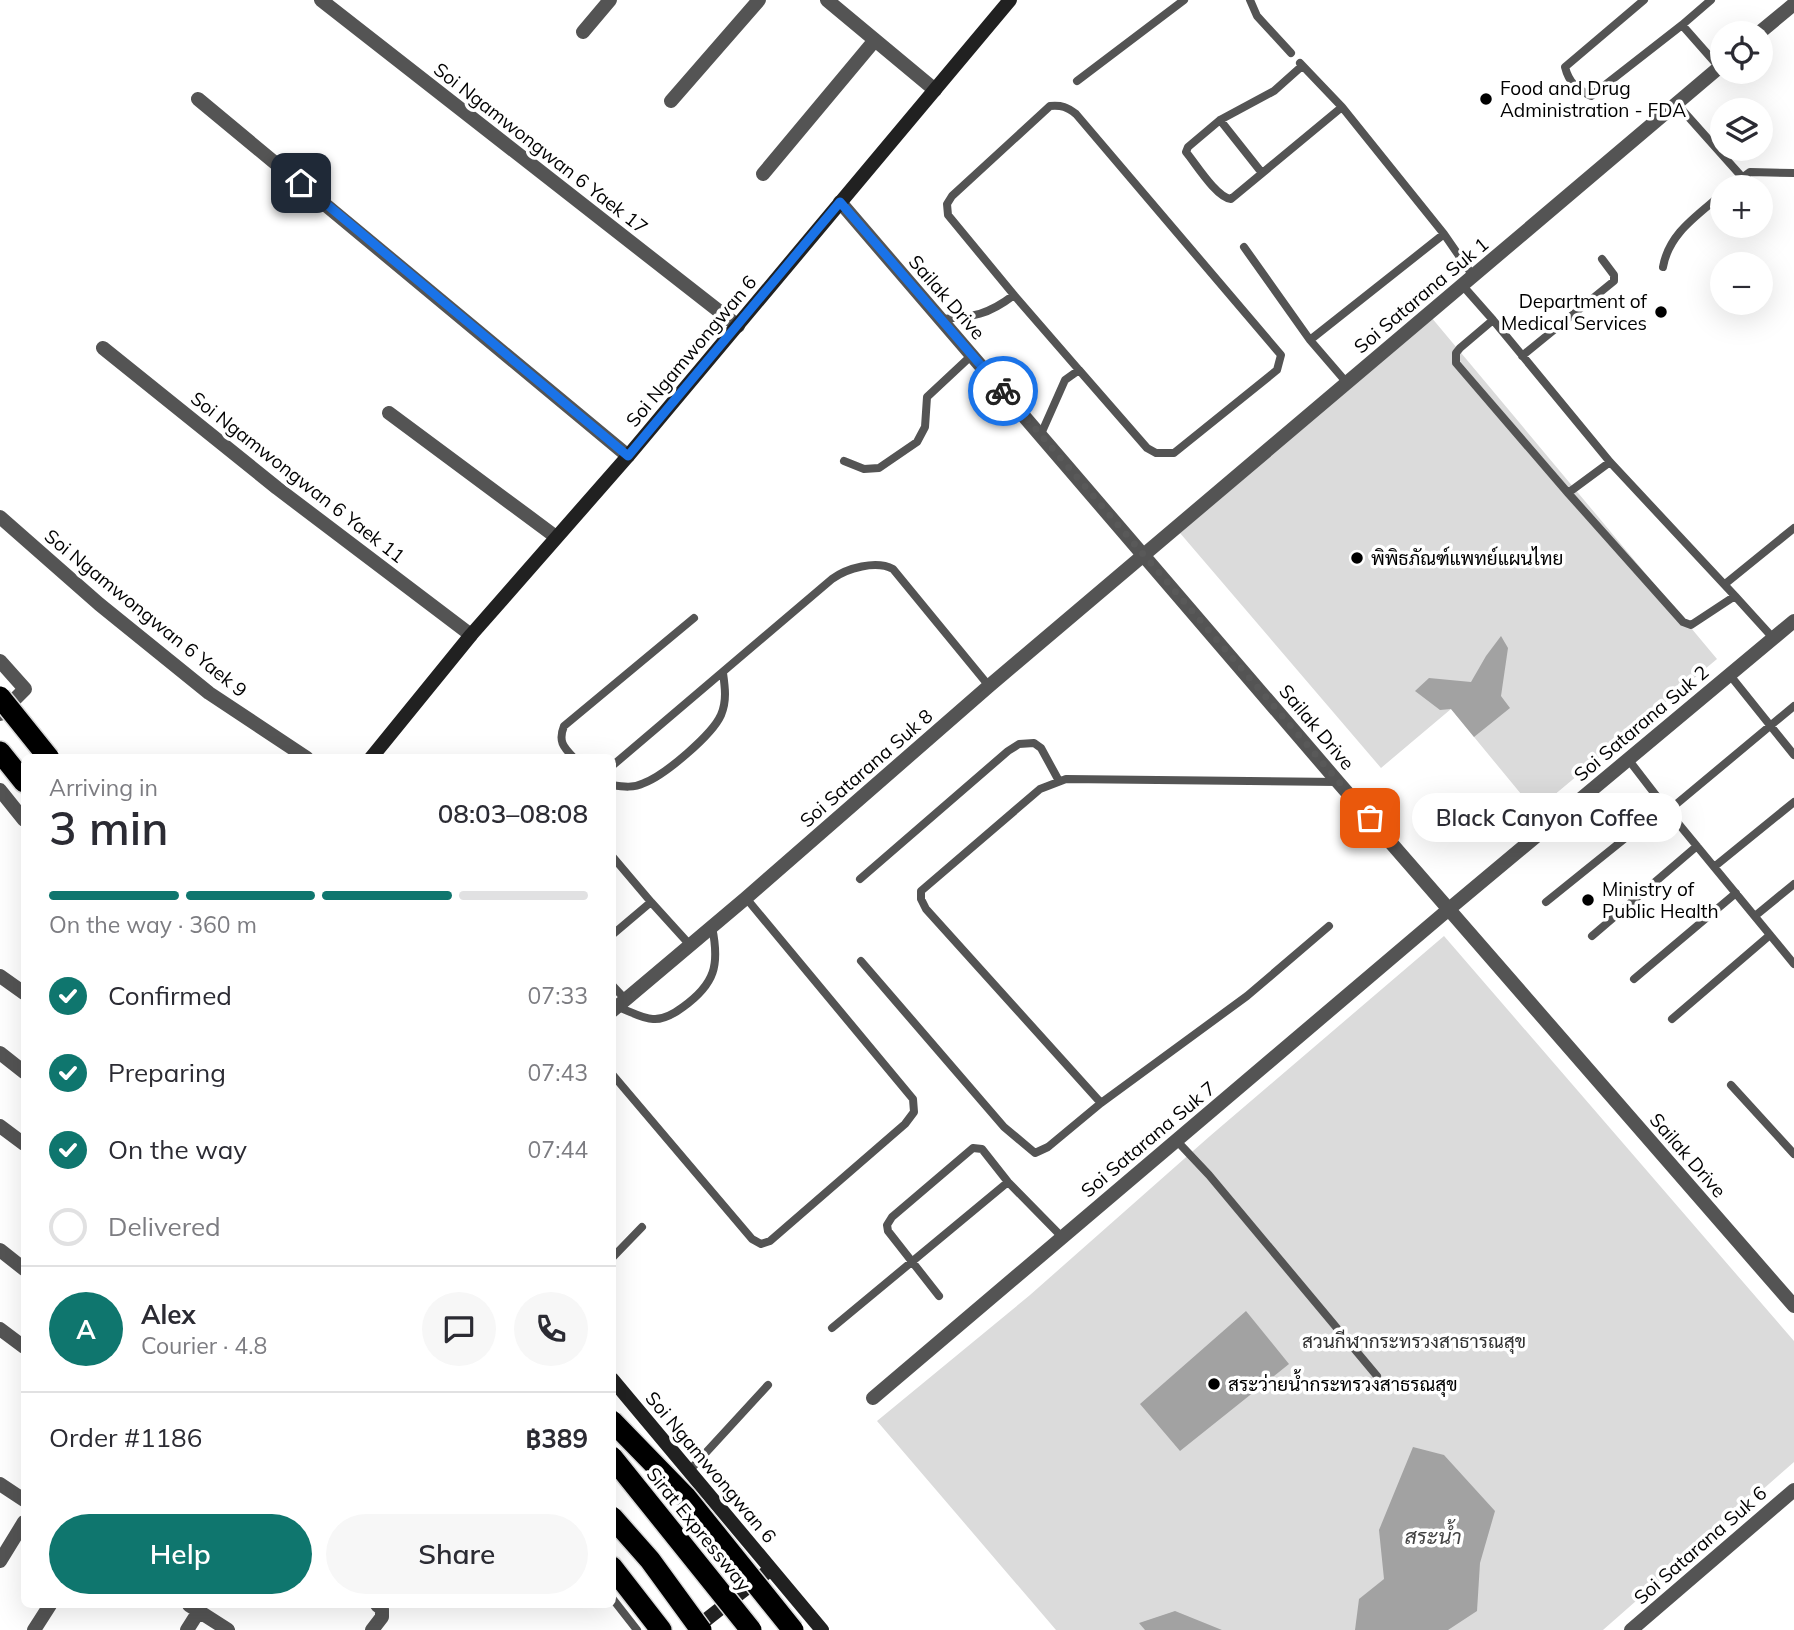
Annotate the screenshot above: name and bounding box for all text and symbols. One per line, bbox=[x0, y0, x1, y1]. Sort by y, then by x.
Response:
map controls bbox=[1710, 21, 1773, 315]
button: locate bbox=[1710, 21, 1773, 84]
street label: Soi Ngamwongwan 6 Yaek 17 bbox=[429, 57, 653, 239]
place label: Food and Drug Administration - FDA bbox=[1500, 76, 1686, 122]
marker: Food and Drug Administration - FDA bbox=[1478, 91, 1494, 107]
button: layers bbox=[1710, 98, 1773, 161]
pin bbox=[271, 153, 331, 213]
icon: home bbox=[282, 164, 320, 202]
button: + bbox=[1710, 175, 1773, 238]
street label: Soi Satarana Suk 1 bbox=[1349, 232, 1493, 358]
street label: Sailak Drive bbox=[904, 250, 990, 344]
button: − bbox=[1710, 252, 1773, 315]
street label: Soi Ngamwongwan 6 bbox=[620, 270, 762, 432]
place label: Department of Medical Services bbox=[1501, 289, 1648, 335]
marker: Department of Medical Services bbox=[1653, 304, 1669, 320]
courier bbox=[968, 356, 1038, 426]
icon: bike bbox=[984, 372, 1022, 410]
street label: Soi Ngamwongwan 6 Yaek 11 bbox=[186, 386, 410, 568]
street label: Soi Ngamwongwan 6 Yaek 9 bbox=[40, 524, 252, 702]
place label: พิพิธภัณฑ์แพทย์แผนไทย bbox=[1371, 546, 1563, 570]
marker: พิพิธภัณฑ์แพทย์แผนไทย bbox=[1349, 550, 1365, 566]
street label: Soi Satarana Suk 2 bbox=[1569, 660, 1713, 786]
street label: Sailak Drive bbox=[1274, 679, 1360, 775]
street label: Soi Satarana Suk 8 bbox=[795, 704, 937, 832]
text: Arriving in bbox=[49, 773, 158, 802]
pin bbox=[1340, 788, 1400, 848]
callout: Black Canyon Coffee bbox=[1412, 794, 1682, 842]
text: 08:03–08:08 bbox=[438, 797, 588, 830]
text: 3 min bbox=[49, 799, 168, 857]
icon: bag bbox=[1351, 799, 1389, 837]
text: Black Canyon Coffee bbox=[1436, 803, 1658, 832]
place label: Ministry of Public Health bbox=[1602, 877, 1719, 923]
marker: Ministry of Public Health bbox=[1580, 892, 1596, 908]
text: On the way · 360 m bbox=[49, 910, 257, 939]
icon: check bbox=[49, 977, 87, 1015]
text: Confirmed bbox=[108, 979, 232, 1012]
text: 07:33 bbox=[528, 981, 588, 1010]
icon: check bbox=[49, 1054, 87, 1092]
text: Preparing bbox=[108, 1056, 226, 1089]
text: 07:43 bbox=[528, 1058, 588, 1087]
street label: Soi Satarana Suk 7 bbox=[1076, 1076, 1220, 1202]
street label: Sailak Drive bbox=[1645, 1108, 1731, 1202]
icon: check bbox=[49, 1131, 87, 1169]
text: On the way bbox=[108, 1133, 247, 1166]
text: 07:44 bbox=[528, 1135, 588, 1164]
text: Delivered bbox=[108, 1210, 221, 1243]
button: chat bbox=[422, 1292, 496, 1366]
button: phone bbox=[514, 1292, 588, 1366]
text: Alex bbox=[141, 1298, 196, 1331]
text: A bbox=[76, 1313, 96, 1346]
park label: สวนกีฬากระทรวงสาธารณสุข bbox=[1302, 1329, 1526, 1354]
text: Courier · 4.8 bbox=[141, 1331, 267, 1360]
place label: สระว่ายน้ำกระทรวงสาธรณสุข bbox=[1228, 1369, 1458, 1397]
marker: สระว่ายน้ำกระทรวงสาธรณสุข bbox=[1206, 1376, 1222, 1392]
street label: Soi Ngamwongwan 6 bbox=[640, 1386, 782, 1548]
text: Order #1186 bbox=[49, 1421, 202, 1454]
text: ฿389 bbox=[526, 1422, 588, 1455]
street label: Sirat Expressway bbox=[642, 1462, 756, 1596]
street label: Soi Satarana Suk 6 bbox=[1629, 1481, 1771, 1609]
button: Help bbox=[49, 1514, 312, 1594]
button: Share bbox=[326, 1514, 588, 1594]
water label: สระน้ำ bbox=[1404, 1519, 1462, 1549]

